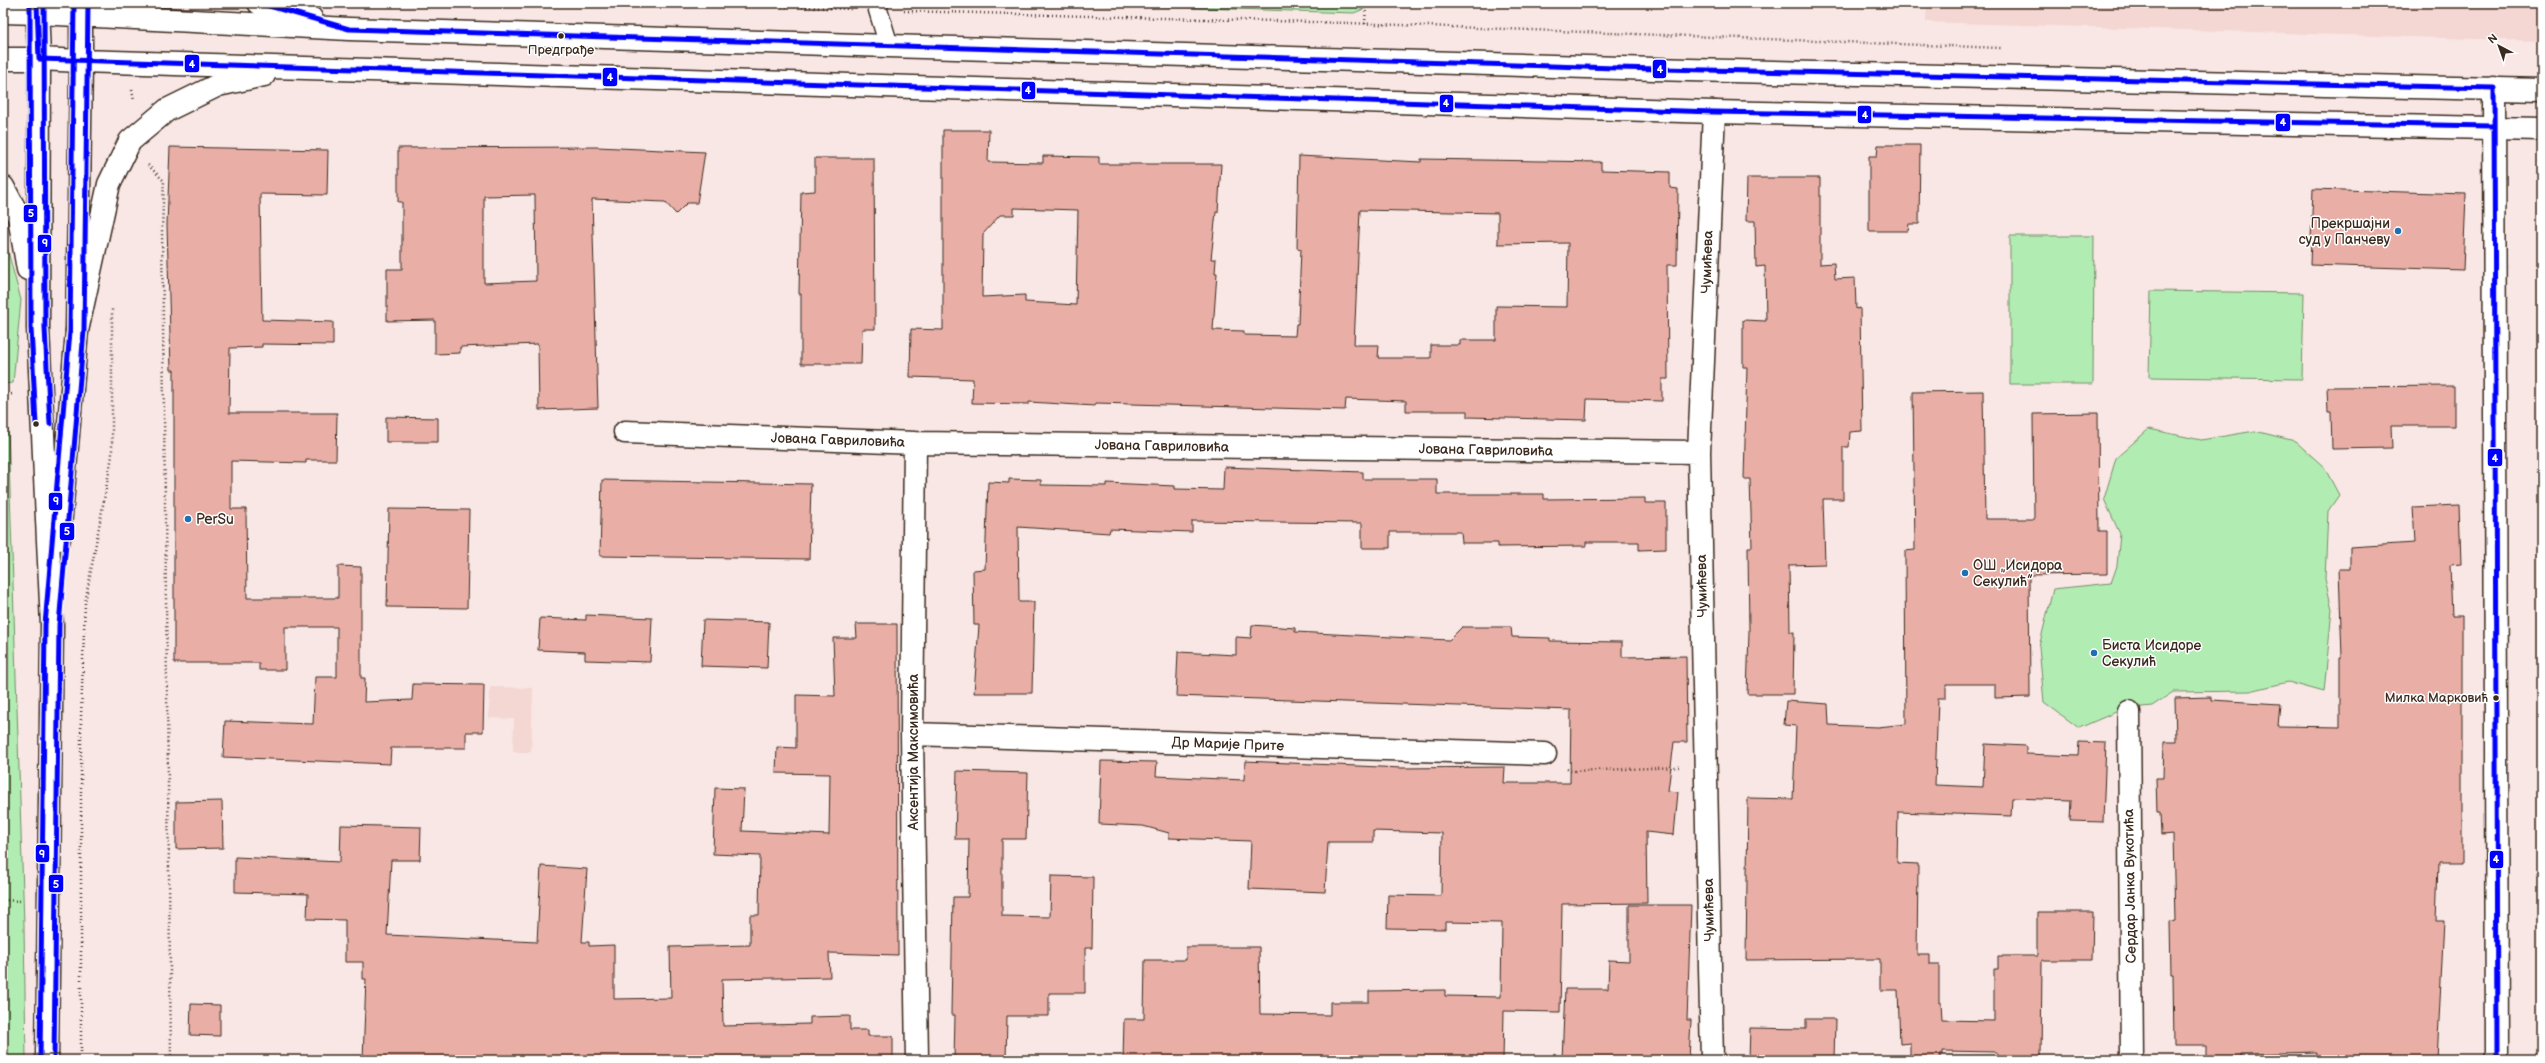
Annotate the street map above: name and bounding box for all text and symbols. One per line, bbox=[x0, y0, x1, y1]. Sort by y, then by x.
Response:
north arrow bbox=[2479, 26, 2519, 66]
marker: Предграђе bbox=[556, 31, 566, 41]
text: N bbox=[2485, 31, 2500, 46]
place label: Предграђе bbox=[528, 42, 594, 58]
line badge: 4 bbox=[184, 54, 200, 73]
text: 4 bbox=[189, 58, 196, 71]
line badge: 4 bbox=[1652, 59, 1667, 79]
text: 4 bbox=[1657, 63, 1664, 76]
line badge: 4 bbox=[602, 67, 618, 87]
text: 4 bbox=[607, 71, 614, 84]
line badge: 4 bbox=[1021, 81, 1036, 100]
text: 4 bbox=[1025, 84, 1032, 97]
line badge: 4 bbox=[1439, 94, 1454, 113]
text: 4 bbox=[1443, 97, 1450, 110]
line badge: 4 bbox=[1857, 105, 1872, 124]
text: 4 bbox=[1862, 109, 1869, 122]
line badge: 4 bbox=[2275, 113, 2291, 132]
text: 4 bbox=[2280, 116, 2287, 129]
line badge: 5 bbox=[23, 204, 38, 223]
text: 5 bbox=[28, 207, 35, 220]
place label: Прекршајни суд у Панчеву bbox=[2299, 215, 2391, 248]
marker: Прекршајни суд у Панчеву bbox=[2393, 226, 2403, 236]
street label: Чумићева bbox=[1697, 229, 1717, 294]
line badge: 9 bbox=[37, 234, 52, 253]
text: 9 bbox=[42, 237, 48, 250]
unlabelled marker bbox=[31, 419, 41, 429]
street label: Јована Гавриловића bbox=[771, 429, 906, 451]
street label: Јована Гавриловића bbox=[1095, 436, 1230, 456]
street label: Јована Гавриловића bbox=[1419, 440, 1554, 460]
line badge: 4 bbox=[2487, 448, 2503, 467]
text: 4 bbox=[2492, 452, 2499, 465]
line badge: 9 bbox=[48, 492, 63, 511]
text: 9 bbox=[53, 495, 59, 508]
place label: PerSu bbox=[196, 511, 234, 528]
marker: PerSu bbox=[183, 514, 193, 524]
line badge: 5 bbox=[59, 522, 75, 541]
text: 5 bbox=[64, 525, 71, 538]
street label: Чумићева bbox=[1693, 554, 1711, 618]
place label: ОШ „Исидора Секулић” bbox=[1973, 557, 2063, 590]
marker: ОШ „Исидора Секулић” bbox=[1960, 568, 1970, 578]
place label: Биста Исидоре Секулић bbox=[2102, 637, 2201, 670]
marker: Биста Исидоре Секулић bbox=[2089, 648, 2099, 658]
street label: Аксентија Максимовића bbox=[905, 673, 922, 831]
place label: Милка Марковић bbox=[2385, 690, 2488, 706]
marker: Милка Марковић bbox=[2491, 693, 2501, 703]
street label: Др Марије Прите bbox=[1171, 734, 1285, 754]
street label: Сердар Јанка Вукотића bbox=[2120, 808, 2140, 963]
line badge: 9 bbox=[35, 844, 50, 863]
text: 9 bbox=[39, 848, 45, 861]
line badge: 4 bbox=[2489, 850, 2504, 869]
text: 4 bbox=[2493, 853, 2500, 866]
line badge: 5 bbox=[48, 874, 64, 893]
text: 5 bbox=[53, 878, 60, 891]
street label: Чумићева bbox=[1700, 878, 1718, 942]

